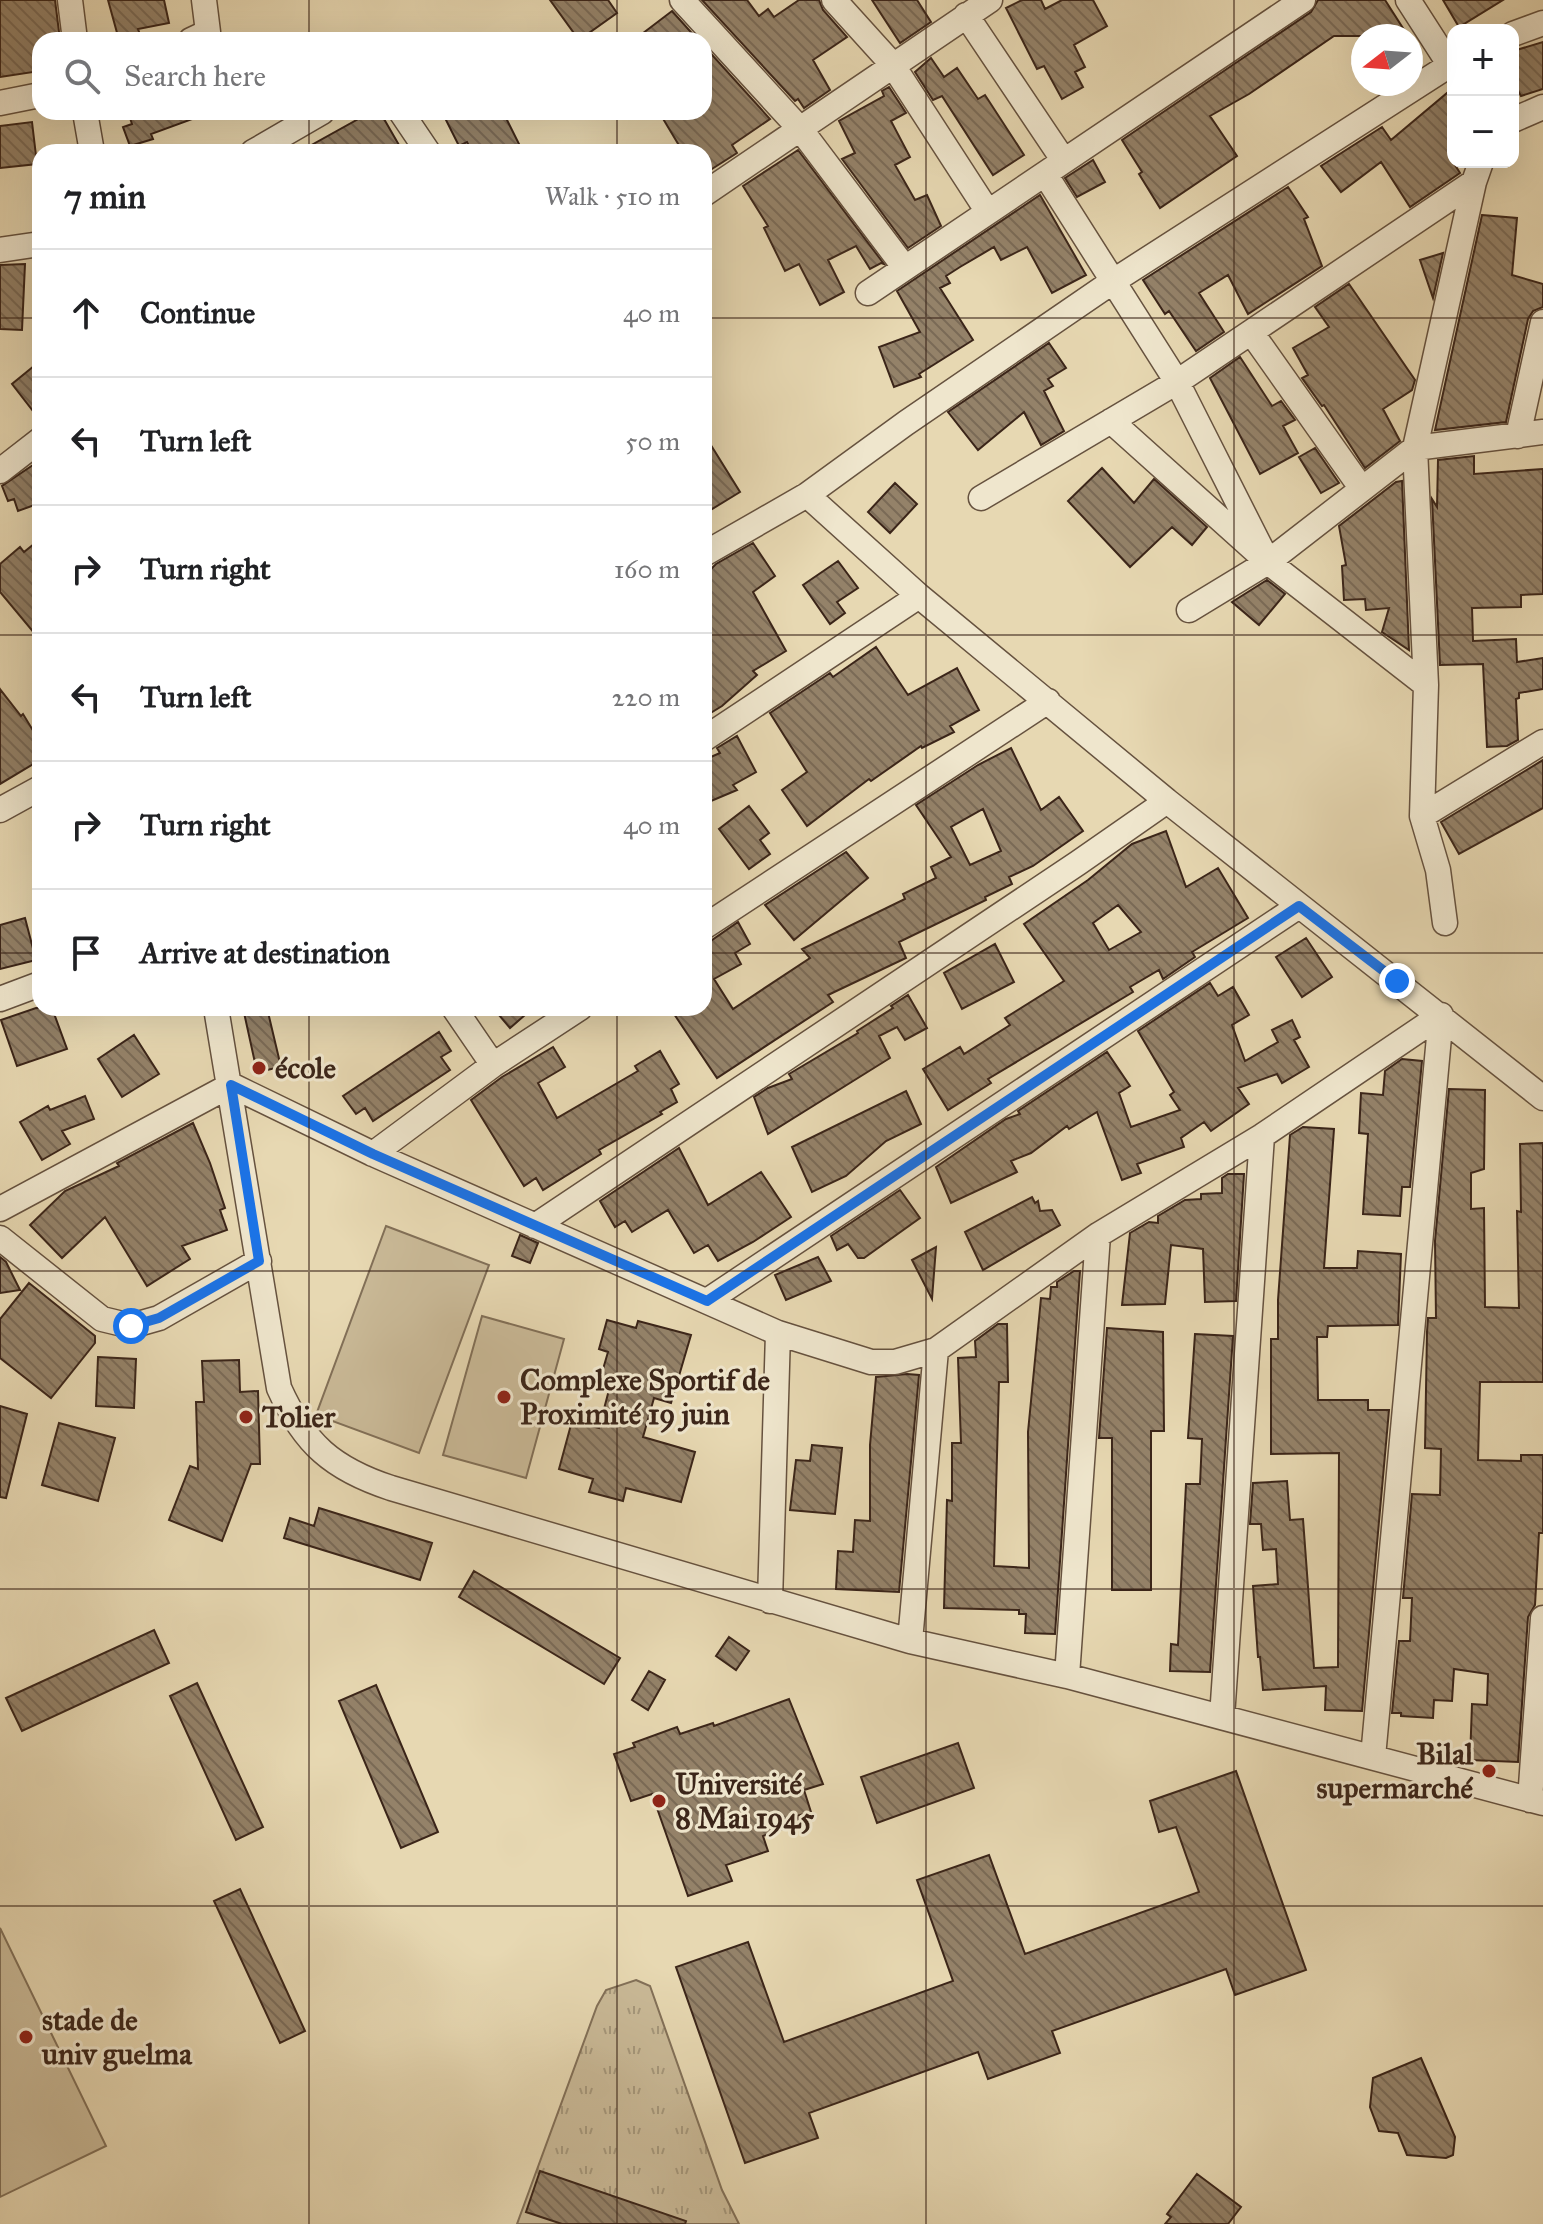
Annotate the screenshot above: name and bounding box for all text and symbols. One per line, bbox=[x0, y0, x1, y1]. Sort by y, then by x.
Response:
north arrow bbox=[1351, 24, 1423, 96]
map controls bbox=[1447, 24, 1519, 168]
button: + bbox=[1447, 24, 1519, 96]
search box bbox=[32, 32, 712, 120]
icon: search bbox=[60, 54, 104, 98]
text: Search here bbox=[124, 58, 266, 94]
button: − bbox=[1447, 96, 1519, 168]
text: 7 min bbox=[64, 176, 146, 217]
text: Walk · 510 m bbox=[545, 180, 680, 212]
icon: ahead bbox=[64, 291, 108, 335]
text: Continue bbox=[140, 295, 255, 331]
text: 40 m bbox=[623, 297, 680, 329]
icon: left bbox=[64, 419, 108, 463]
text: Turn left bbox=[140, 423, 251, 459]
text: 50 m bbox=[625, 425, 680, 457]
icon: right bbox=[64, 547, 108, 591]
text: Turn right bbox=[140, 551, 271, 587]
text: 160 m bbox=[614, 553, 680, 585]
icon: left bbox=[64, 675, 108, 719]
text: Turn left bbox=[140, 679, 251, 715]
text: 220 m bbox=[612, 681, 680, 713]
icon: right bbox=[64, 803, 108, 847]
text: Turn right bbox=[140, 807, 271, 843]
text: 40 m bbox=[623, 809, 680, 841]
icon: arrive bbox=[64, 931, 108, 975]
text: Arrive at destination bbox=[140, 935, 390, 971]
route end bbox=[1379, 963, 1415, 999]
place label: école bbox=[275, 1050, 336, 1086]
marker: école bbox=[250, 1059, 268, 1077]
route start bbox=[113, 1308, 149, 1344]
place label: Complexe Sportif de Proximité 19 juin bbox=[520, 1362, 770, 1433]
marker: Complexe Sportif de Proximité 19 juin bbox=[495, 1388, 513, 1406]
place label: Tolier bbox=[262, 1399, 336, 1435]
marker: Tolier bbox=[237, 1408, 255, 1426]
place label: Bilal supermarché bbox=[1317, 1736, 1474, 1806]
marker: Bilal supermarché bbox=[1480, 1762, 1498, 1780]
place label: Université 8 Mai 1945 bbox=[675, 1766, 814, 1837]
marker: Université 8 Mai 1945 bbox=[650, 1792, 668, 1810]
place label: stade de univ guelma bbox=[41, 2002, 193, 2072]
marker: stade de univ guelma bbox=[17, 2028, 35, 2046]

